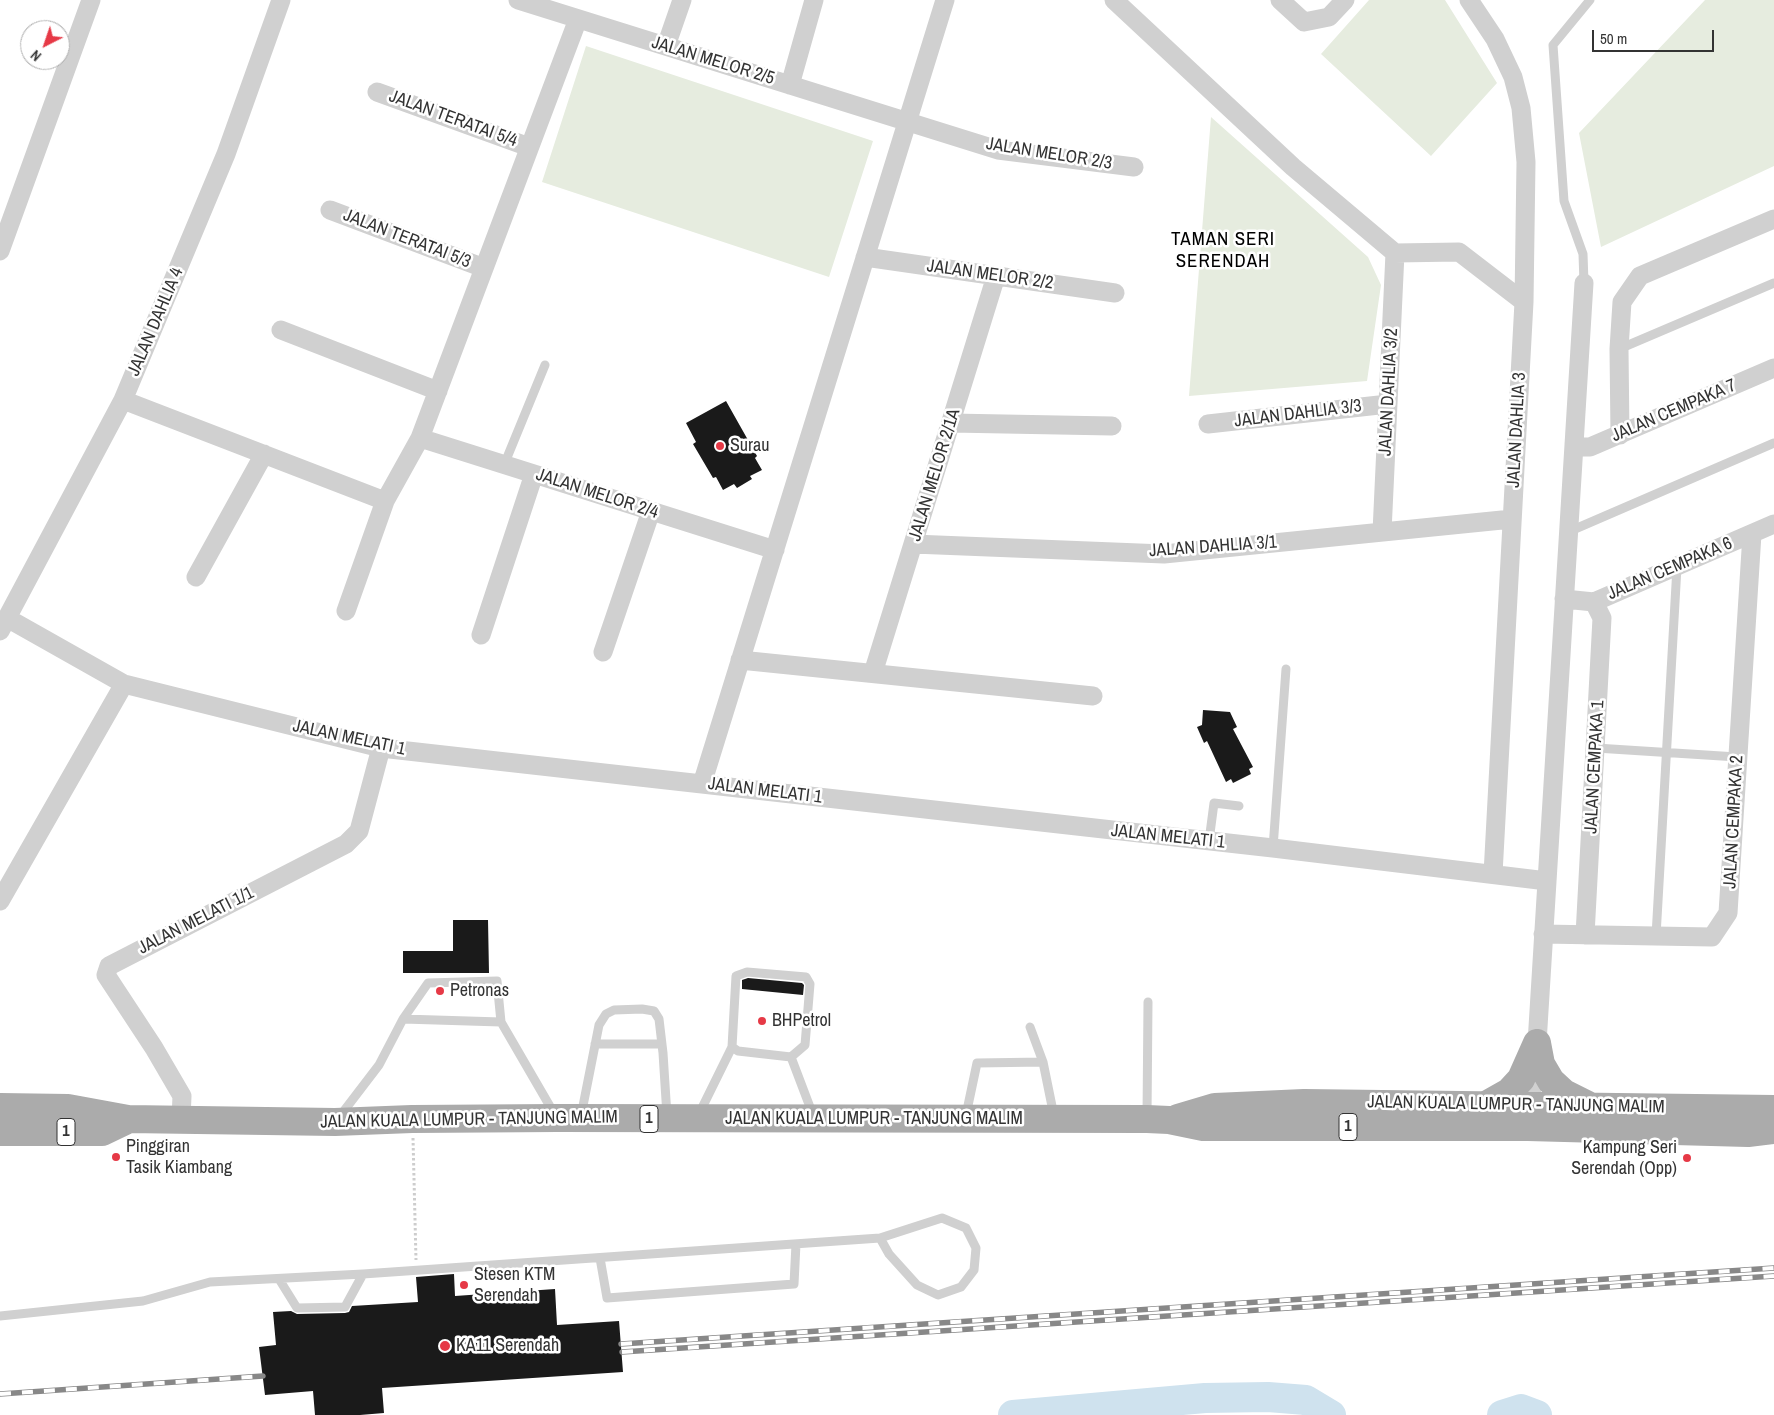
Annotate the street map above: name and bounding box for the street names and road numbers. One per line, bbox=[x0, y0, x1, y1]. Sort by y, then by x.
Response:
street label: JALAN MELOR 2/5 bbox=[649, 32, 777, 90]
street label: JALAN TERATAI 5/4 bbox=[386, 86, 520, 152]
street label: JALAN MELOR 2/3 bbox=[985, 133, 1113, 175]
street label: JALAN TERATAI 5/3 bbox=[340, 205, 474, 273]
street label: JALAN MELOR 2/2 bbox=[926, 255, 1054, 295]
street label: JALAN DAHLIA 4 bbox=[123, 265, 189, 379]
street label: JALAN DAHLIA 3/2 bbox=[1375, 328, 1403, 456]
street label: JALAN DAHLIA 3 bbox=[1503, 372, 1531, 488]
street label: JALAN CEMPAKA 7 bbox=[1608, 375, 1740, 447]
street label: JALAN DAHLIA 3/3 bbox=[1233, 395, 1363, 433]
street label: JALAN MELOR 2/1A bbox=[905, 406, 965, 544]
street label: JALAN MELOR 2/4 bbox=[533, 464, 661, 524]
street label: JALAN DAHLIA 3/1 bbox=[1148, 532, 1278, 562]
street label: JALAN CEMPAKA 6 bbox=[1604, 533, 1736, 605]
street label: JALAN CEMPAKA 1 bbox=[1581, 700, 1609, 834]
street label: JALAN MELATI 1 bbox=[291, 716, 407, 760]
street label: JALAN CEMPAKA 2 bbox=[1720, 755, 1748, 889]
street label: JALAN MELATI 1 bbox=[707, 773, 823, 809]
street label: JALAN MELATI 1 bbox=[1110, 820, 1226, 854]
street label: JALAN MELATI 1/1 bbox=[135, 883, 257, 959]
street label: JALAN KUALA LUMPUR - TANJUNG MALIM bbox=[1367, 1092, 1665, 1118]
road number: 1 bbox=[640, 1106, 658, 1132]
street label: JALAN KUALA LUMPUR - TANJUNG MALIM bbox=[320, 1107, 618, 1133]
street label: JALAN KUALA LUMPUR - TANJUNG MALIM bbox=[725, 1108, 1023, 1130]
road number: 1 bbox=[1339, 1114, 1357, 1140]
road number: 1 bbox=[57, 1118, 75, 1146]

